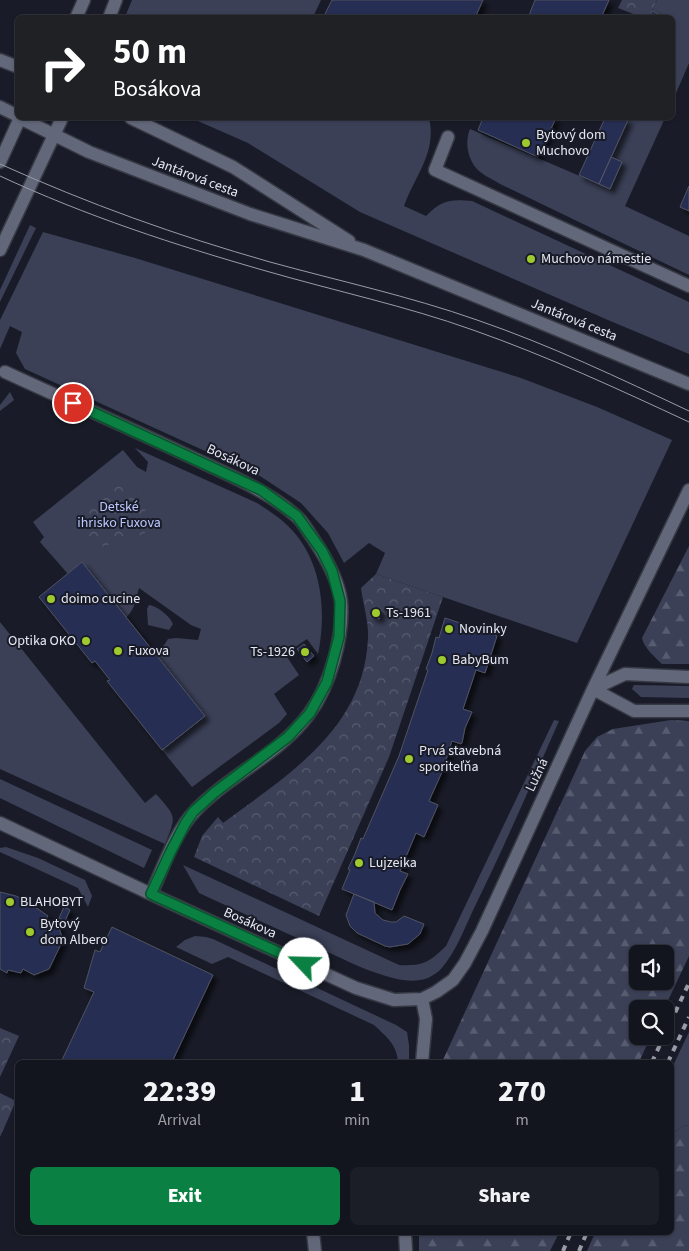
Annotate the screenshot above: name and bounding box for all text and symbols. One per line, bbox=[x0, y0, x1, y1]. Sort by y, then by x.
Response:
text: 50 m bbox=[113, 27, 187, 77]
icon: right bbox=[30, 35, 95, 100]
text: Bosákova bbox=[113, 73, 201, 105]
place label: Bytový dom Muchovo bbox=[536, 125, 606, 161]
marker: Bytový dom Muchovo bbox=[520, 137, 532, 149]
street label: Jantárová cesta bbox=[149, 151, 241, 203]
place label: Muchovo námestie bbox=[541, 249, 651, 269]
marker: Muchovo námestie bbox=[525, 253, 537, 265]
street label: Jantárová cesta bbox=[528, 294, 620, 346]
pin bbox=[52, 382, 94, 424]
icon: arrive bbox=[59, 389, 87, 417]
street label: Bosákova bbox=[203, 439, 263, 481]
park label: Detské ihrisko Fuxova bbox=[77, 497, 161, 533]
place label: doimo cucine bbox=[61, 589, 140, 609]
marker: doimo cucine bbox=[45, 593, 57, 605]
place label: Ts-1961 bbox=[386, 603, 431, 623]
marker: Ts-1961 bbox=[370, 607, 382, 619]
place label: Novinky bbox=[459, 619, 507, 639]
marker: Novinky bbox=[443, 623, 455, 635]
place label: Optika OKO bbox=[8, 631, 76, 651]
marker: Optika OKO bbox=[80, 635, 92, 647]
place label: Fuxova bbox=[128, 641, 169, 661]
place label: Ts-1926 bbox=[250, 642, 295, 662]
marker: Fuxova bbox=[112, 645, 124, 657]
marker: Ts-1926 bbox=[299, 646, 311, 658]
place label: BabyBum bbox=[452, 650, 509, 670]
marker: BabyBum bbox=[436, 654, 448, 666]
place label: Prvá stavebná sporiteľňa bbox=[419, 741, 501, 777]
marker: Prvá stavebná sporiteľňa bbox=[403, 753, 415, 765]
street label: Lužná bbox=[521, 755, 553, 795]
place label: Lujzeika bbox=[369, 853, 417, 873]
marker: Lujzeika bbox=[353, 857, 365, 869]
place label: BLAHOBYT bbox=[20, 892, 84, 912]
marker: BLAHOBYT bbox=[4, 896, 16, 908]
street label: Bosákova bbox=[220, 902, 280, 944]
place label: Bytový dom Albero bbox=[40, 914, 108, 950]
marker: Bytový dom Albero bbox=[24, 926, 36, 938]
position arrow bbox=[277, 937, 329, 989]
map controls bbox=[629, 945, 674, 1045]
button: sound bbox=[629, 945, 674, 990]
button: search bbox=[629, 1000, 674, 1045]
text: 22:39 bbox=[143, 1070, 216, 1113]
text: 1 bbox=[349, 1070, 365, 1113]
text: 270 bbox=[498, 1070, 546, 1113]
text: Arrival bbox=[158, 1109, 201, 1131]
text: min bbox=[344, 1109, 370, 1131]
text: m bbox=[515, 1109, 529, 1131]
button: Exit bbox=[30, 1167, 340, 1225]
button: Share bbox=[350, 1167, 659, 1225]

